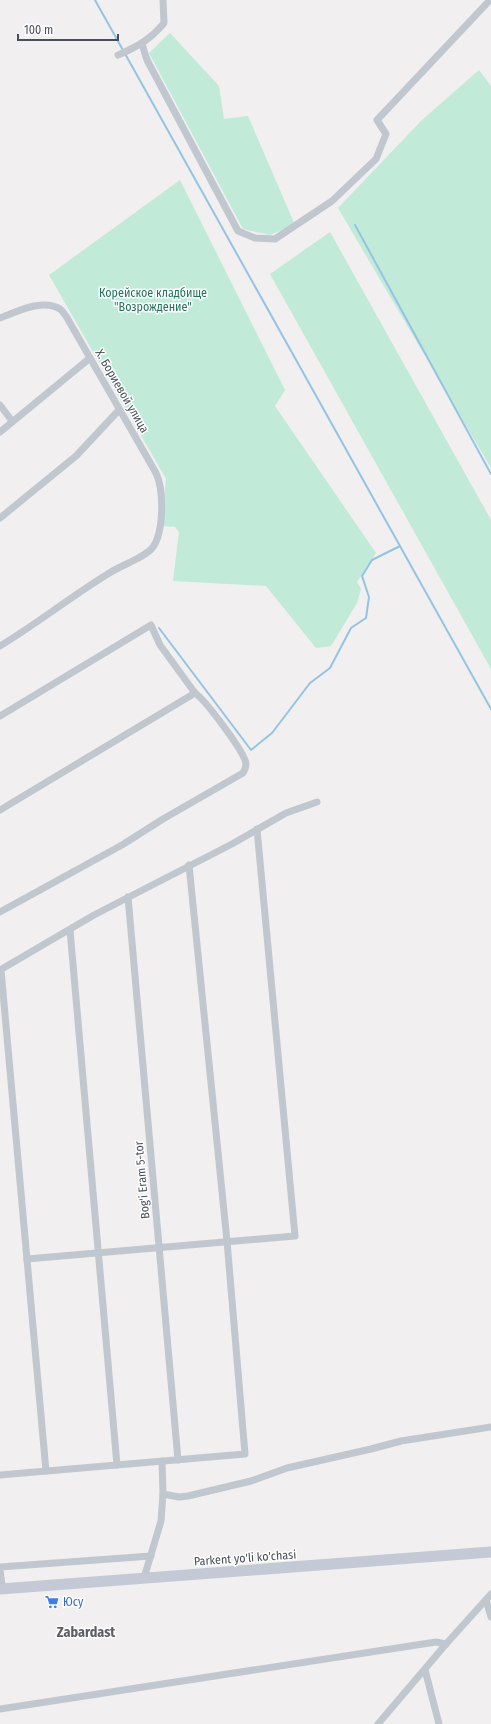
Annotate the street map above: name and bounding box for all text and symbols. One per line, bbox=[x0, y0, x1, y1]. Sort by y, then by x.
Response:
scale bar bbox=[18, 16, 118, 42]
text: 100 m bbox=[24, 23, 53, 37]
park label: Корейское кладбище "Возрождение" bbox=[99, 286, 207, 314]
street label: Х. Бориевой улица bbox=[92, 347, 152, 435]
street label: Bog'i Eram 5-tor bbox=[132, 1140, 152, 1220]
street label: Parkent yo'li ko'chasi bbox=[193, 1547, 297, 1569]
supermarket icon: Юсу bbox=[44, 1594, 60, 1610]
place label: Юсу bbox=[63, 1595, 84, 1609]
district label: Zabardast bbox=[57, 1624, 116, 1641]

